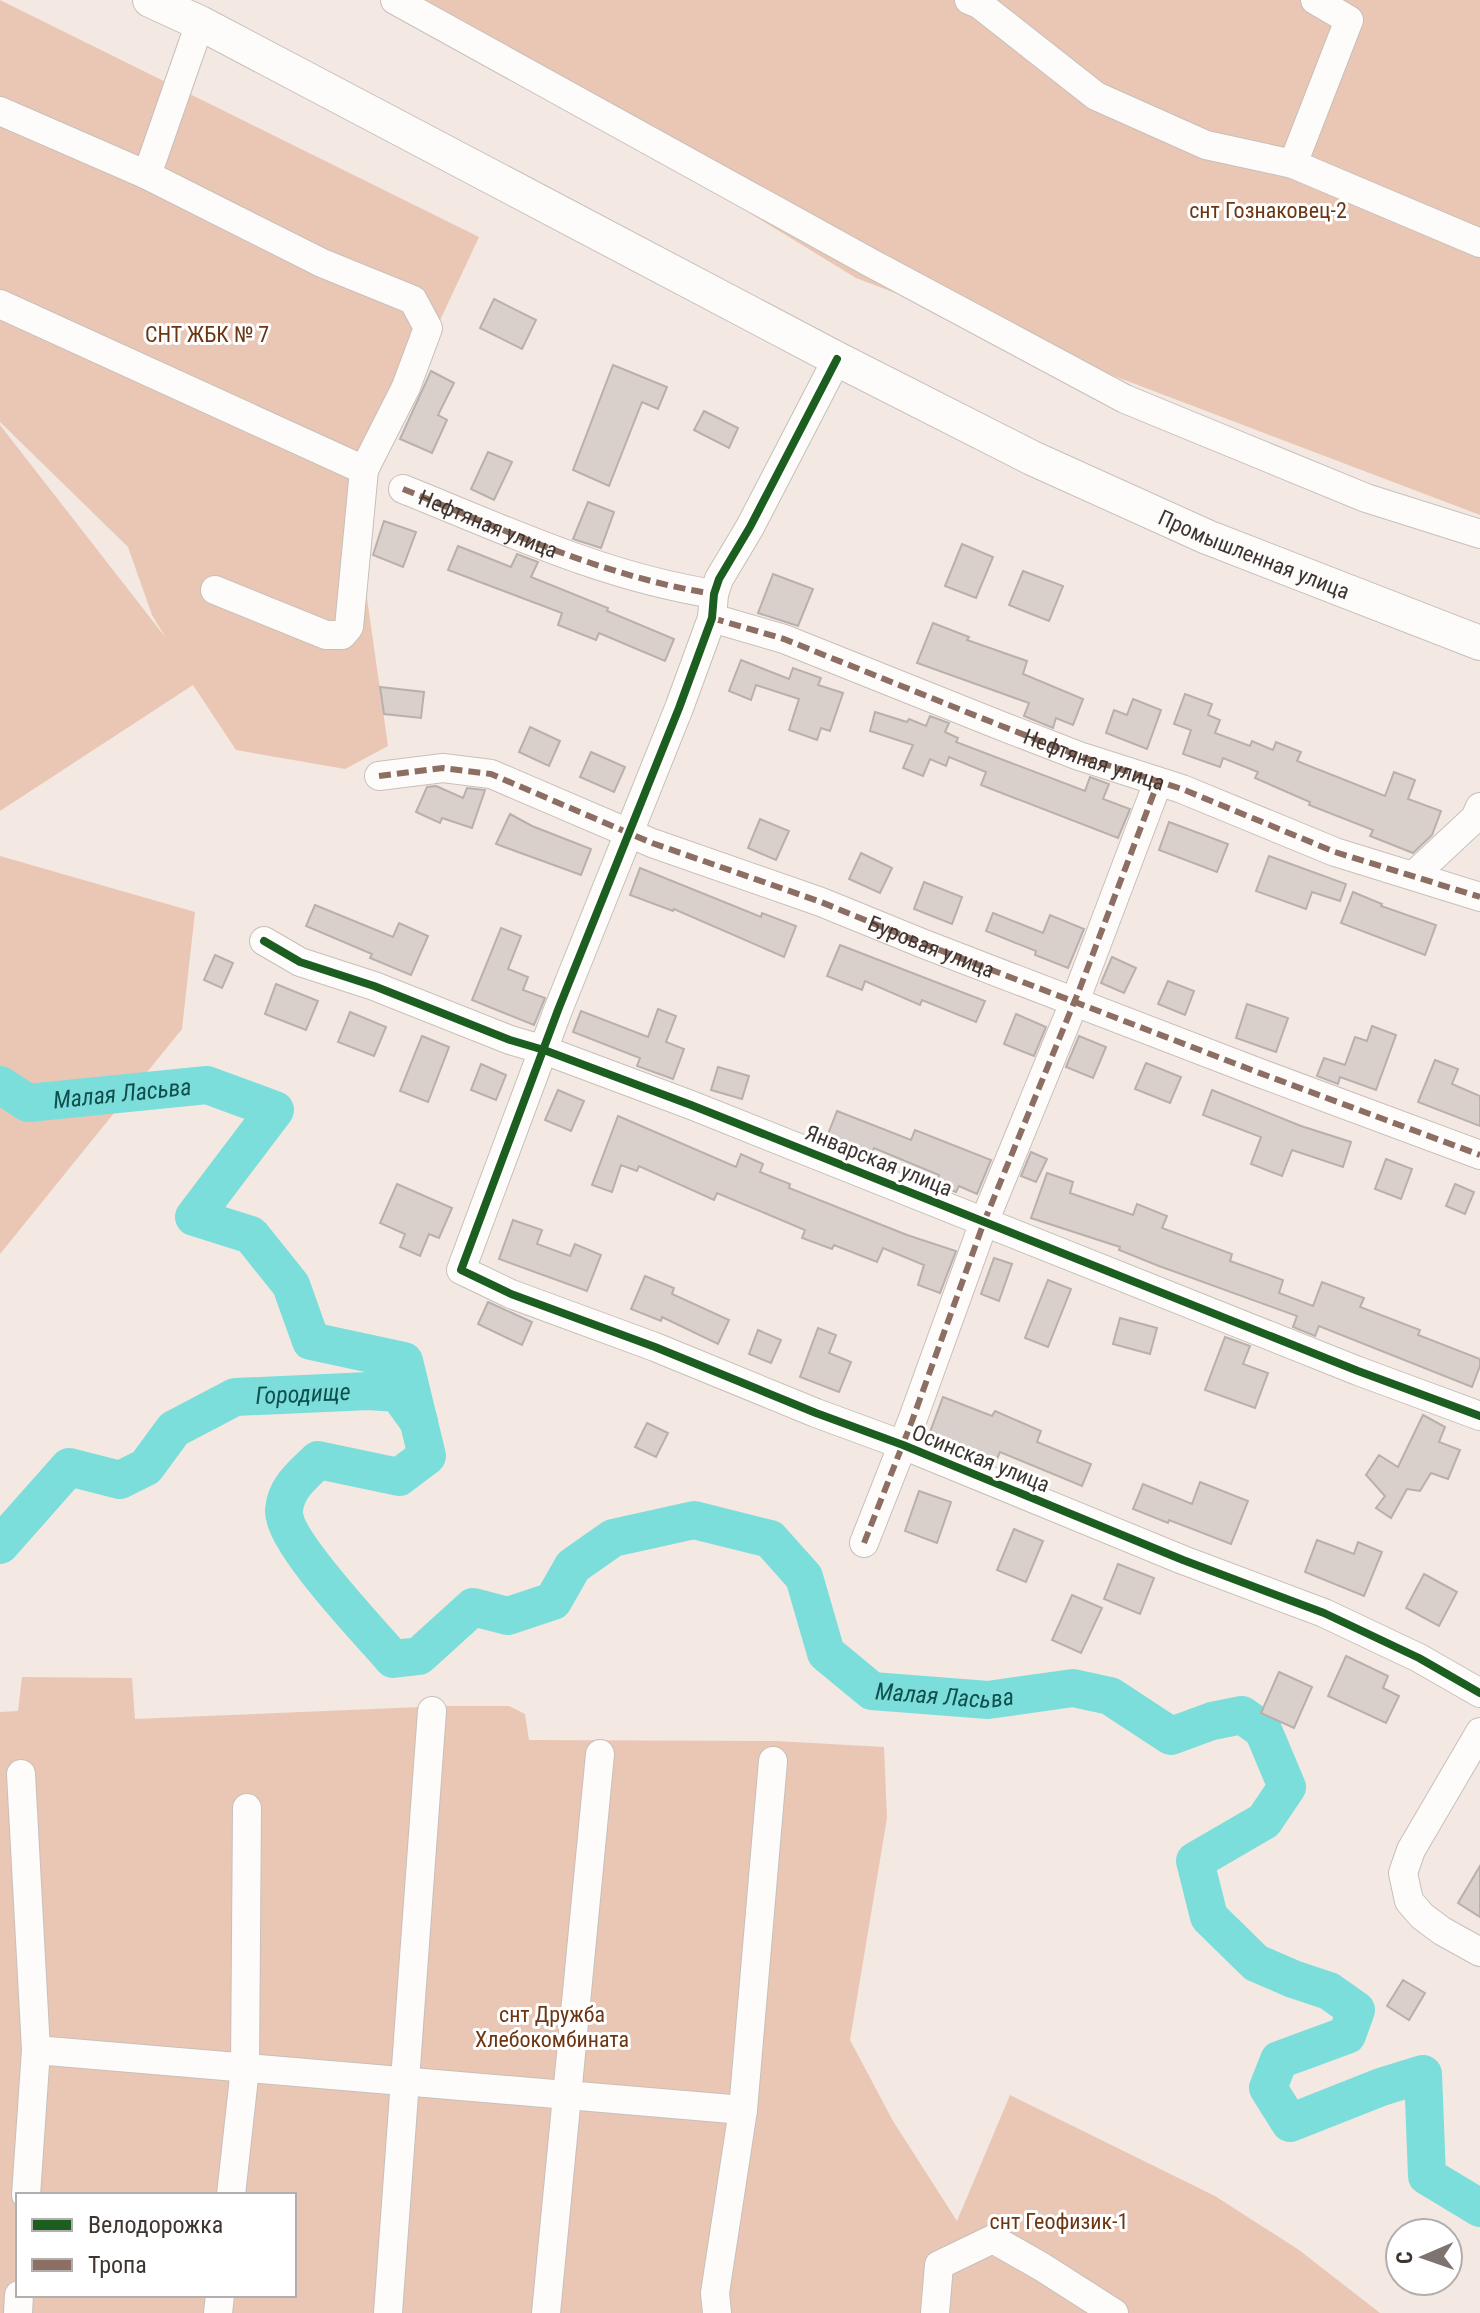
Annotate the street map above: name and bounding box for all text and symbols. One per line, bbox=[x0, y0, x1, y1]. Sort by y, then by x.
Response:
park label: снт Гознаковец-2 bbox=[1189, 198, 1347, 223]
park label: СНТ ЖБК № 7 bbox=[145, 322, 269, 347]
street label: Нефтяная улица bbox=[415, 485, 561, 563]
street label: Промышленная улица bbox=[1154, 505, 1353, 604]
street label: Нефтяная улица bbox=[1020, 724, 1168, 796]
street label: Буровая улица bbox=[864, 911, 998, 983]
water label: Малая Ласьва bbox=[52, 1073, 193, 1114]
street label: Январская улица bbox=[802, 1120, 956, 1201]
water label: Городище bbox=[255, 1378, 351, 1410]
street label: Осинская улица bbox=[908, 1420, 1053, 1497]
water label: Малая Ласьва bbox=[874, 1677, 1016, 1714]
park label: снт Дружба Хлебокомбината bbox=[475, 2002, 629, 2052]
legend bbox=[16, 2193, 296, 2297]
park label: снт Геофизик-1 bbox=[990, 2209, 1128, 2234]
text: Велодорожка bbox=[88, 2211, 223, 2239]
north arrow bbox=[1384, 2217, 1464, 2297]
text: Тропа bbox=[88, 2251, 147, 2279]
text: С bbox=[1392, 2251, 1417, 2264]

